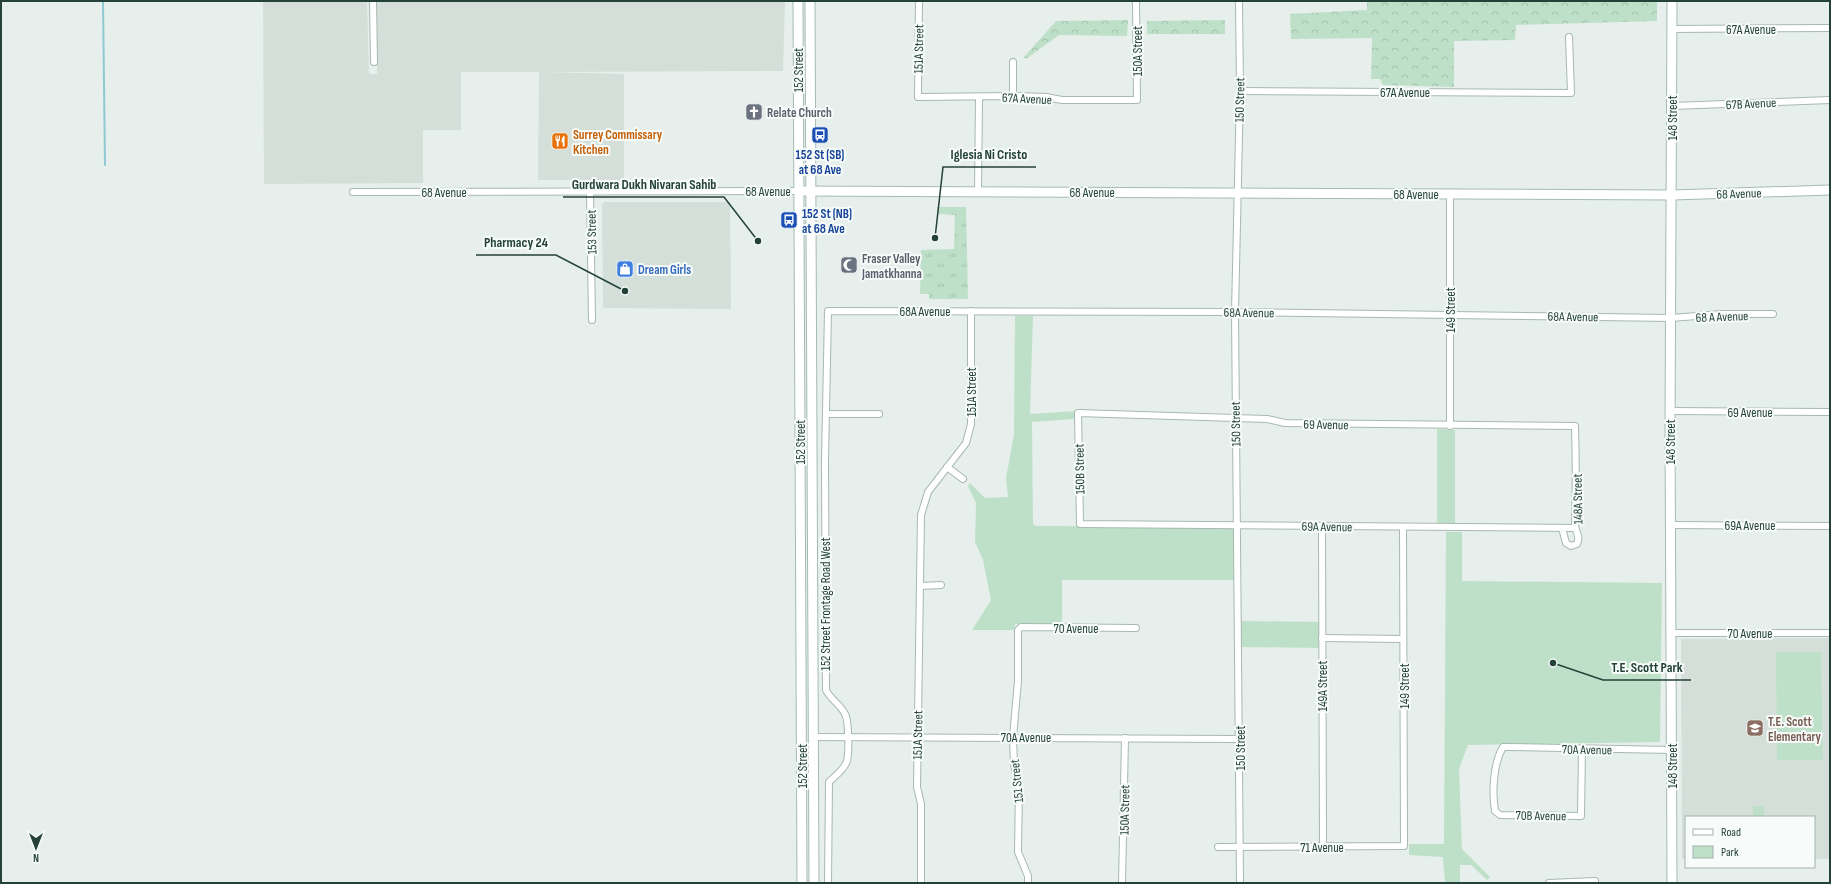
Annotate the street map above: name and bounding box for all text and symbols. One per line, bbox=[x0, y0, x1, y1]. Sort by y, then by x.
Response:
street label: 67A Avenue bbox=[1726, 22, 1776, 38]
street label: 151A Street bbox=[911, 24, 927, 74]
street label: 150A Street bbox=[1130, 26, 1146, 76]
street label: 152 Street bbox=[791, 48, 807, 92]
street label: 150 Street bbox=[1232, 77, 1248, 123]
street label: 67A Avenue bbox=[1380, 85, 1430, 101]
street label: 67A Avenue bbox=[1002, 90, 1052, 108]
street label: 148 Street bbox=[1665, 95, 1681, 141]
street label: 67B Avenue bbox=[1725, 95, 1777, 113]
church icon: Relate Church bbox=[744, 102, 764, 122]
place label: Relate Church bbox=[767, 105, 832, 121]
bus stop icon: 152 St (SB) at 68 Ave bbox=[810, 125, 830, 145]
place label: Surrey Commissary Kitchen bbox=[573, 127, 663, 158]
restaurant icon: Surrey Commissary Kitchen bbox=[550, 131, 570, 151]
callout: Iglesia Ni Cristo bbox=[943, 141, 1036, 167]
text: Iglesia Ni Cristo bbox=[951, 146, 1027, 163]
place label: 152 St (SB) at 68 Ave bbox=[796, 147, 844, 178]
callout: Gurdwara Dukh Nivaran Sahib bbox=[563, 171, 724, 197]
text: Gurdwara Dukh Nivaran Sahib bbox=[572, 176, 716, 193]
street label: 68 Avenue bbox=[745, 184, 791, 200]
street label: 68 Avenue bbox=[421, 185, 467, 201]
street label: 68 Avenue bbox=[1069, 185, 1115, 201]
street label: 68 Avenue bbox=[1716, 185, 1762, 203]
street label: 68 Avenue bbox=[1393, 187, 1439, 203]
place label: 152 St (NB) at 68 Ave bbox=[802, 206, 852, 237]
street label: 153 Street bbox=[584, 209, 600, 254]
bus stop icon: 152 St (NB) at 68 Ave bbox=[779, 210, 799, 230]
callout: Pharmacy 24 bbox=[476, 229, 556, 255]
text: Pharmacy 24 bbox=[484, 234, 549, 251]
place label: Fraser Valley Jamatkhanna bbox=[861, 251, 922, 282]
mosque icon: Fraser Valley Jamatkhanna bbox=[839, 255, 859, 275]
shop icon: Dream Girls bbox=[615, 259, 635, 279]
place label: Dream Girls bbox=[638, 262, 691, 278]
street label: 149 Street bbox=[1443, 287, 1459, 333]
street label: 68A Avenue bbox=[900, 304, 950, 320]
street label: 68A Avenue bbox=[1223, 305, 1275, 321]
street label: 68 A Avenue bbox=[1695, 308, 1749, 326]
street label: 68A Avenue bbox=[1547, 309, 1599, 325]
street label: 151A Street bbox=[964, 367, 980, 417]
street label: 150 Street bbox=[1228, 401, 1244, 447]
street label: 69 Avenue bbox=[1727, 405, 1773, 421]
street label: 69 Avenue bbox=[1303, 417, 1349, 433]
street label: 148 Street bbox=[1663, 419, 1679, 465]
street label: 152 Street bbox=[793, 420, 809, 464]
street label: 150B Street bbox=[1072, 443, 1088, 495]
street label: 148A Street bbox=[1570, 473, 1586, 525]
street label: 69A Avenue bbox=[1725, 518, 1775, 534]
street label: 69A Avenue bbox=[1301, 519, 1353, 535]
street label: 152 Street Frontage Road West bbox=[818, 537, 834, 671]
street label: 70 Avenue bbox=[1054, 621, 1098, 637]
street label: 70 Avenue bbox=[1728, 626, 1772, 642]
callout: T.E. Scott Park bbox=[1603, 654, 1691, 680]
text: T.E. Scott Park bbox=[1611, 659, 1683, 676]
street label: 149A Street bbox=[1315, 661, 1331, 711]
street label: 149 Street bbox=[1397, 663, 1413, 709]
street label: 151A Street bbox=[910, 710, 926, 760]
place label: T.E. Scott Elementary bbox=[1768, 714, 1822, 745]
school or university icon: T.E. Scott Elementary bbox=[1745, 718, 1765, 738]
street label: 150 Street bbox=[1233, 725, 1249, 771]
street label: 70A Avenue bbox=[1001, 730, 1051, 746]
street label: 70A Avenue bbox=[1562, 742, 1612, 758]
street label: 148 Street bbox=[1665, 743, 1681, 789]
street label: 152 Street bbox=[795, 744, 811, 788]
street label: 151 Street bbox=[1007, 758, 1027, 804]
street label: 150A Street bbox=[1117, 785, 1133, 835]
street label: 70B Avenue bbox=[1516, 808, 1566, 824]
legend bbox=[1685, 816, 1815, 868]
text: Road bbox=[1721, 825, 1741, 840]
north arrow bbox=[16, 828, 56, 868]
street label: 71 Avenue bbox=[1300, 840, 1344, 856]
text: Park bbox=[1721, 845, 1739, 860]
text: N bbox=[33, 851, 39, 864]

